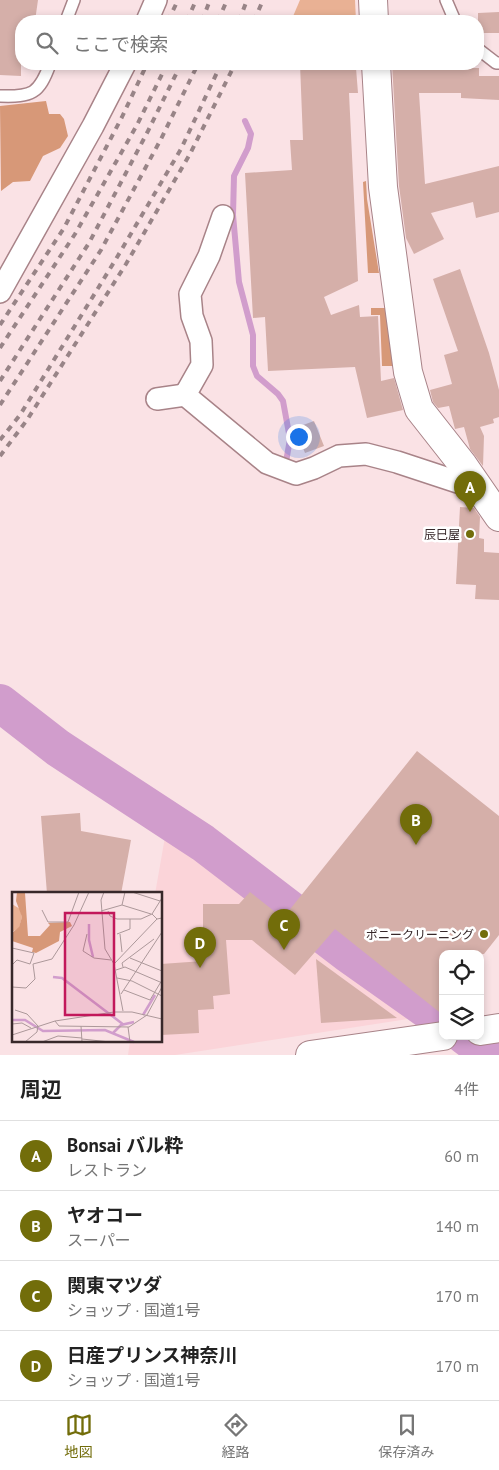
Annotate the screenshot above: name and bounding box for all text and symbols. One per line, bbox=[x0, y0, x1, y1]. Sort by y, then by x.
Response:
search box bbox=[15, 15, 484, 70]
icon: search bbox=[33, 29, 61, 57]
text: ここで検索 bbox=[73, 32, 168, 56]
your location bbox=[286, 424, 312, 450]
pin: A bbox=[454, 471, 486, 512]
place label: 辰巳屋 bbox=[424, 527, 460, 542]
marker: 辰巳屋 bbox=[464, 528, 476, 540]
pin: B bbox=[400, 804, 432, 845]
inset map bbox=[12, 892, 162, 1042]
pin: C bbox=[268, 909, 300, 950]
pin: D bbox=[184, 927, 216, 968]
place label: ポニークリーニング bbox=[366, 927, 474, 942]
marker: ポニークリーニング bbox=[478, 928, 490, 940]
map controls bbox=[439, 950, 484, 1040]
button: locate bbox=[439, 950, 484, 995]
button: layers bbox=[439, 995, 484, 1040]
text: 周辺 bbox=[20, 1076, 62, 1103]
text: 4件 bbox=[454, 1079, 479, 1099]
text: Bonsai バル粋 bbox=[67, 1133, 183, 1157]
text: A bbox=[31, 1146, 41, 1166]
text: 60 m bbox=[444, 1146, 479, 1166]
text: レストラン bbox=[67, 1160, 147, 1180]
text: ヤオコー bbox=[67, 1203, 143, 1227]
text: B bbox=[31, 1216, 41, 1236]
text: 140 m bbox=[436, 1216, 479, 1236]
text: スーパー bbox=[67, 1230, 131, 1250]
text: 関東マツダ bbox=[67, 1273, 162, 1297]
text: C bbox=[32, 1286, 40, 1306]
text: 170 m bbox=[436, 1286, 479, 1306]
text: ショップ · 国道1号 bbox=[67, 1300, 201, 1320]
text: 日産プリンス神奈川 bbox=[67, 1343, 238, 1367]
text: D bbox=[31, 1356, 41, 1376]
text: 170 m bbox=[436, 1356, 479, 1376]
text: ショップ · 国道1号 bbox=[67, 1370, 201, 1390]
tab: 地図 bbox=[65, 1411, 93, 1461]
tab: 経路 bbox=[222, 1411, 250, 1461]
tab: 保存済み bbox=[379, 1411, 435, 1461]

